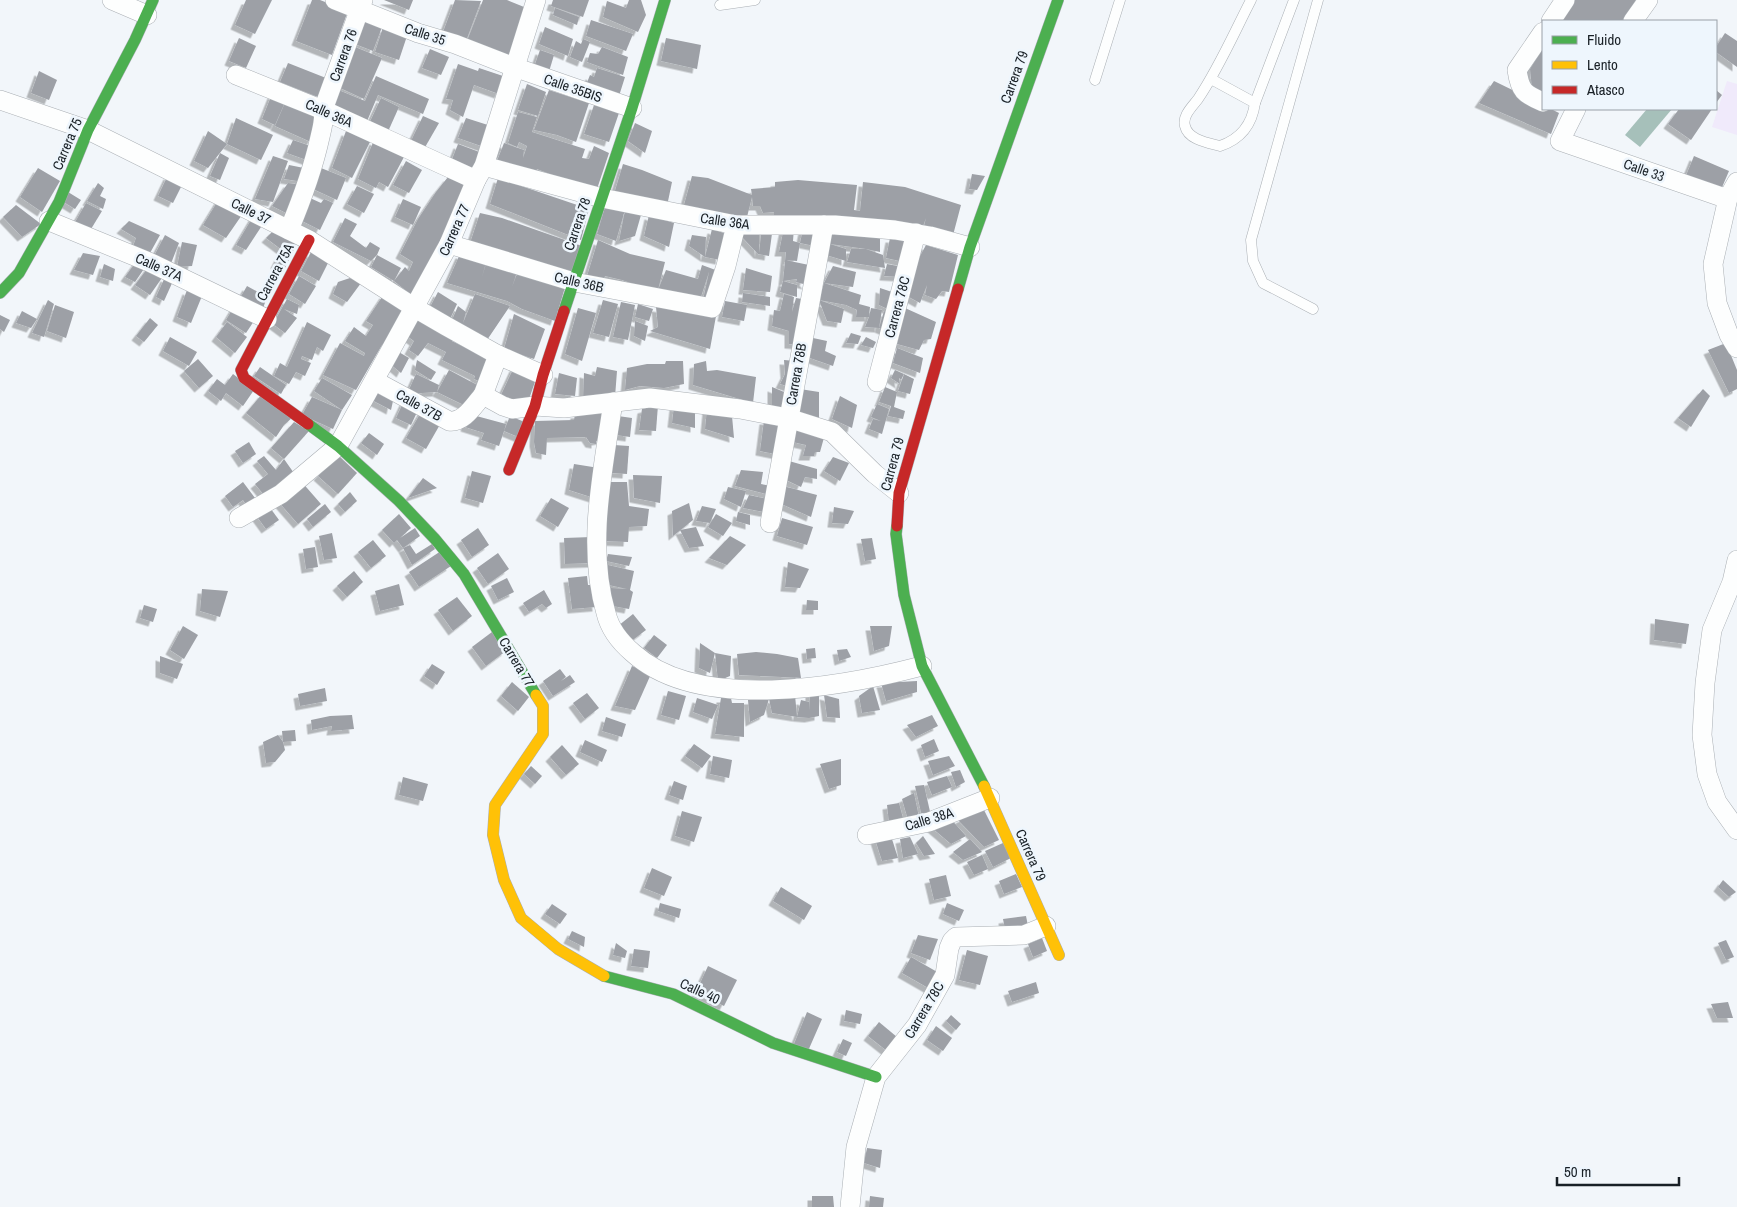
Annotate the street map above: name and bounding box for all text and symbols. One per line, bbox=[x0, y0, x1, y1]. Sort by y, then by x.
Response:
street label: Calle 35 bbox=[402, 19, 448, 49]
legend bbox=[1542, 20, 1717, 110]
street label: Carrera 76 bbox=[325, 26, 361, 84]
text: Fluido bbox=[1587, 29, 1621, 50]
street label: Carrera 79 bbox=[996, 48, 1032, 106]
text: Lento bbox=[1587, 54, 1618, 75]
street label: Calle 35BIS bbox=[541, 70, 605, 106]
text: Atasco bbox=[1586, 79, 1625, 100]
street label: Calle 36A bbox=[303, 95, 356, 131]
street label: Carrera 75 bbox=[48, 115, 86, 173]
street label: Calle 33 bbox=[1621, 155, 1667, 185]
street label: Calle 37 bbox=[228, 194, 274, 228]
street label: Carrera 78 bbox=[560, 195, 594, 253]
street label: Carrera 77 bbox=[435, 201, 473, 259]
street label: Calle 36A bbox=[699, 209, 751, 233]
street label: Carrera 75A bbox=[252, 240, 298, 304]
street label: Calle 37A bbox=[133, 249, 186, 285]
street label: Calle 36B bbox=[553, 268, 606, 296]
street label: Carrera 78C bbox=[880, 274, 914, 340]
street label: Carrera 78B bbox=[782, 341, 810, 406]
street label: Calle 37B bbox=[393, 385, 445, 425]
street label: Carrera 79 bbox=[876, 435, 908, 493]
street label: Carrera 77 bbox=[495, 634, 539, 690]
street label: Calle 38A bbox=[903, 803, 956, 835]
street label: Carrera 79 bbox=[1012, 826, 1050, 884]
street label: Calle 40 bbox=[677, 974, 723, 1008]
street label: Carrera 78C bbox=[900, 978, 948, 1042]
scale bar bbox=[1557, 1154, 1680, 1186]
text: 50 m bbox=[1564, 1161, 1591, 1182]

